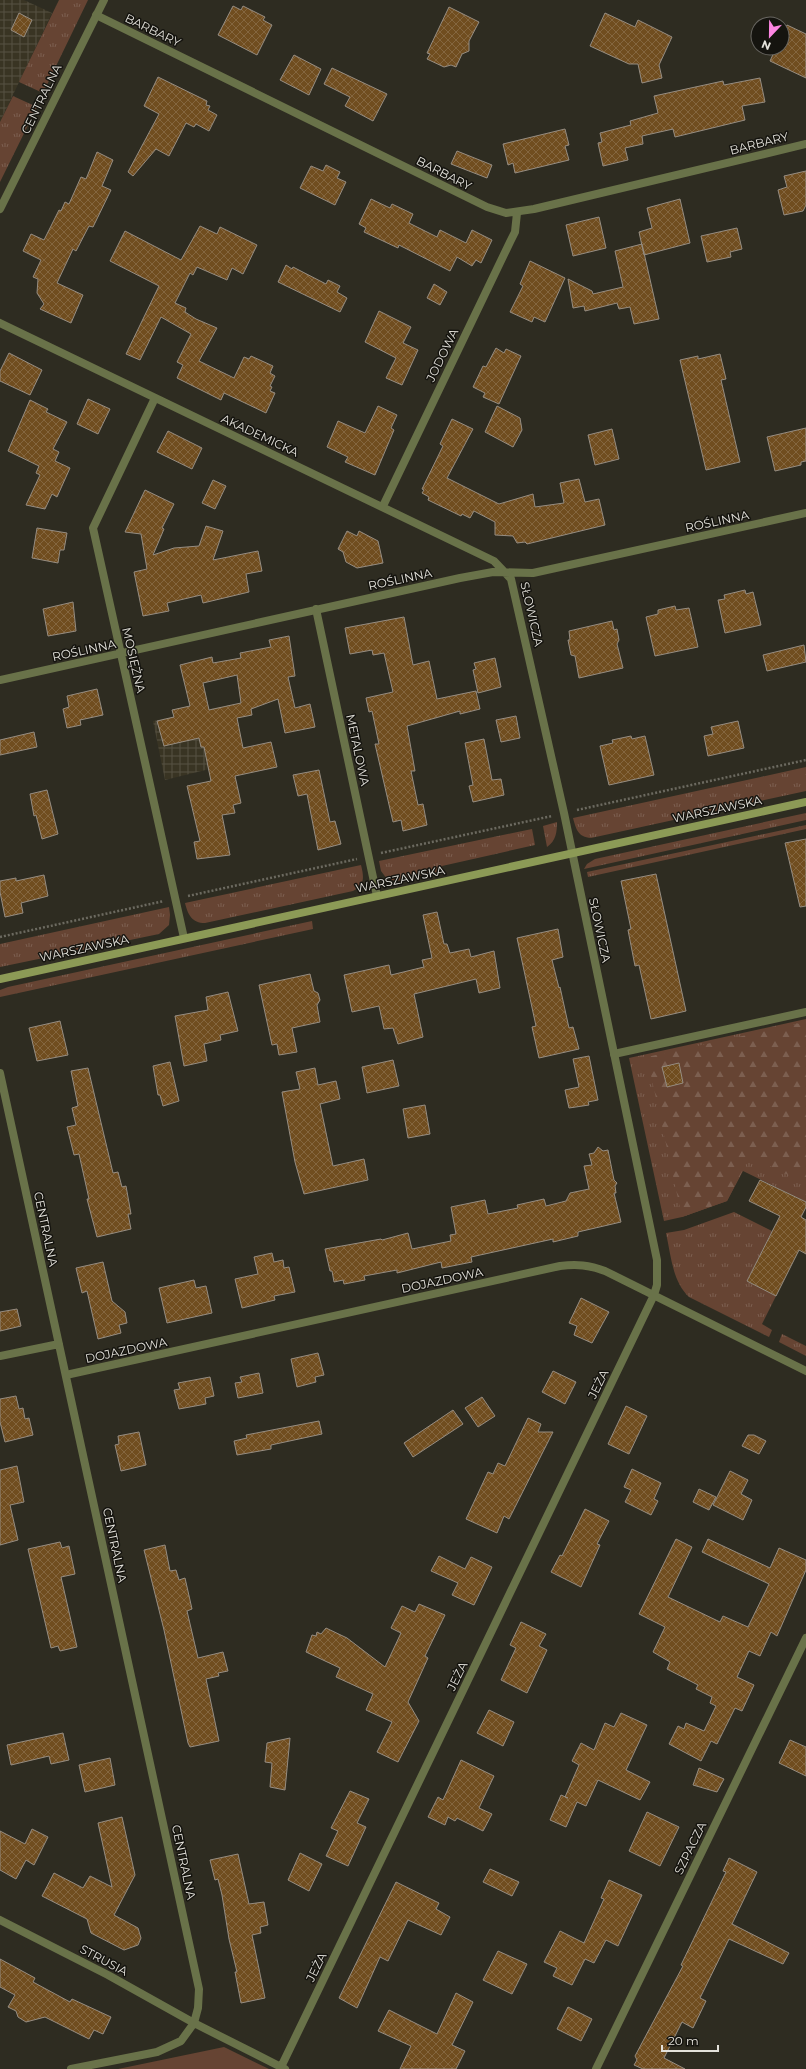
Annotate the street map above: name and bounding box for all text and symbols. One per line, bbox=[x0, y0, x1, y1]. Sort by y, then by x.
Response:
street label: BARBARY bbox=[123, 10, 184, 50]
north arrow bbox=[750, 16, 790, 56]
text: N bbox=[760, 37, 773, 53]
street label: CENTRALNA bbox=[18, 61, 65, 136]
street label: BARBARY bbox=[728, 128, 790, 158]
street label: BARBARY bbox=[414, 153, 474, 193]
street label: JODOWA bbox=[422, 326, 461, 385]
street label: AKADEMICKA bbox=[219, 411, 301, 460]
street label: ROŚLINNA bbox=[684, 507, 751, 535]
street label: ROŚLINNA bbox=[367, 565, 434, 593]
street label: SŁOWICZA bbox=[517, 580, 547, 648]
street label: MOSIĘŻNA bbox=[119, 626, 149, 695]
street label: ROŚLINNA bbox=[51, 636, 118, 664]
street label: METALOWA bbox=[343, 713, 373, 788]
street label: WARSZAWSKA bbox=[671, 792, 763, 826]
street label: WARSZAWSKA bbox=[354, 862, 446, 896]
street label: SŁOWICZA bbox=[586, 896, 614, 964]
street label: WARSZAWSKA bbox=[38, 931, 130, 965]
street label: CENTRALNA bbox=[31, 1190, 61, 1268]
street label: DOJAZDOWA bbox=[400, 1264, 485, 1296]
street label: DOJAZDOWA bbox=[84, 1334, 169, 1366]
street label: JEŻA bbox=[584, 1367, 612, 1402]
street label: CENTRALNA bbox=[100, 1506, 130, 1584]
street label: JEŻA bbox=[443, 1659, 471, 1694]
street label: SZPACZA bbox=[671, 1819, 709, 1877]
street label: CENTRALNA bbox=[169, 1823, 199, 1901]
street label: STRUSIA bbox=[78, 1941, 131, 1979]
street label: JEŻA bbox=[302, 1950, 330, 1985]
scale bar bbox=[662, 2027, 718, 2053]
text: 20 m bbox=[668, 2033, 699, 2048]

